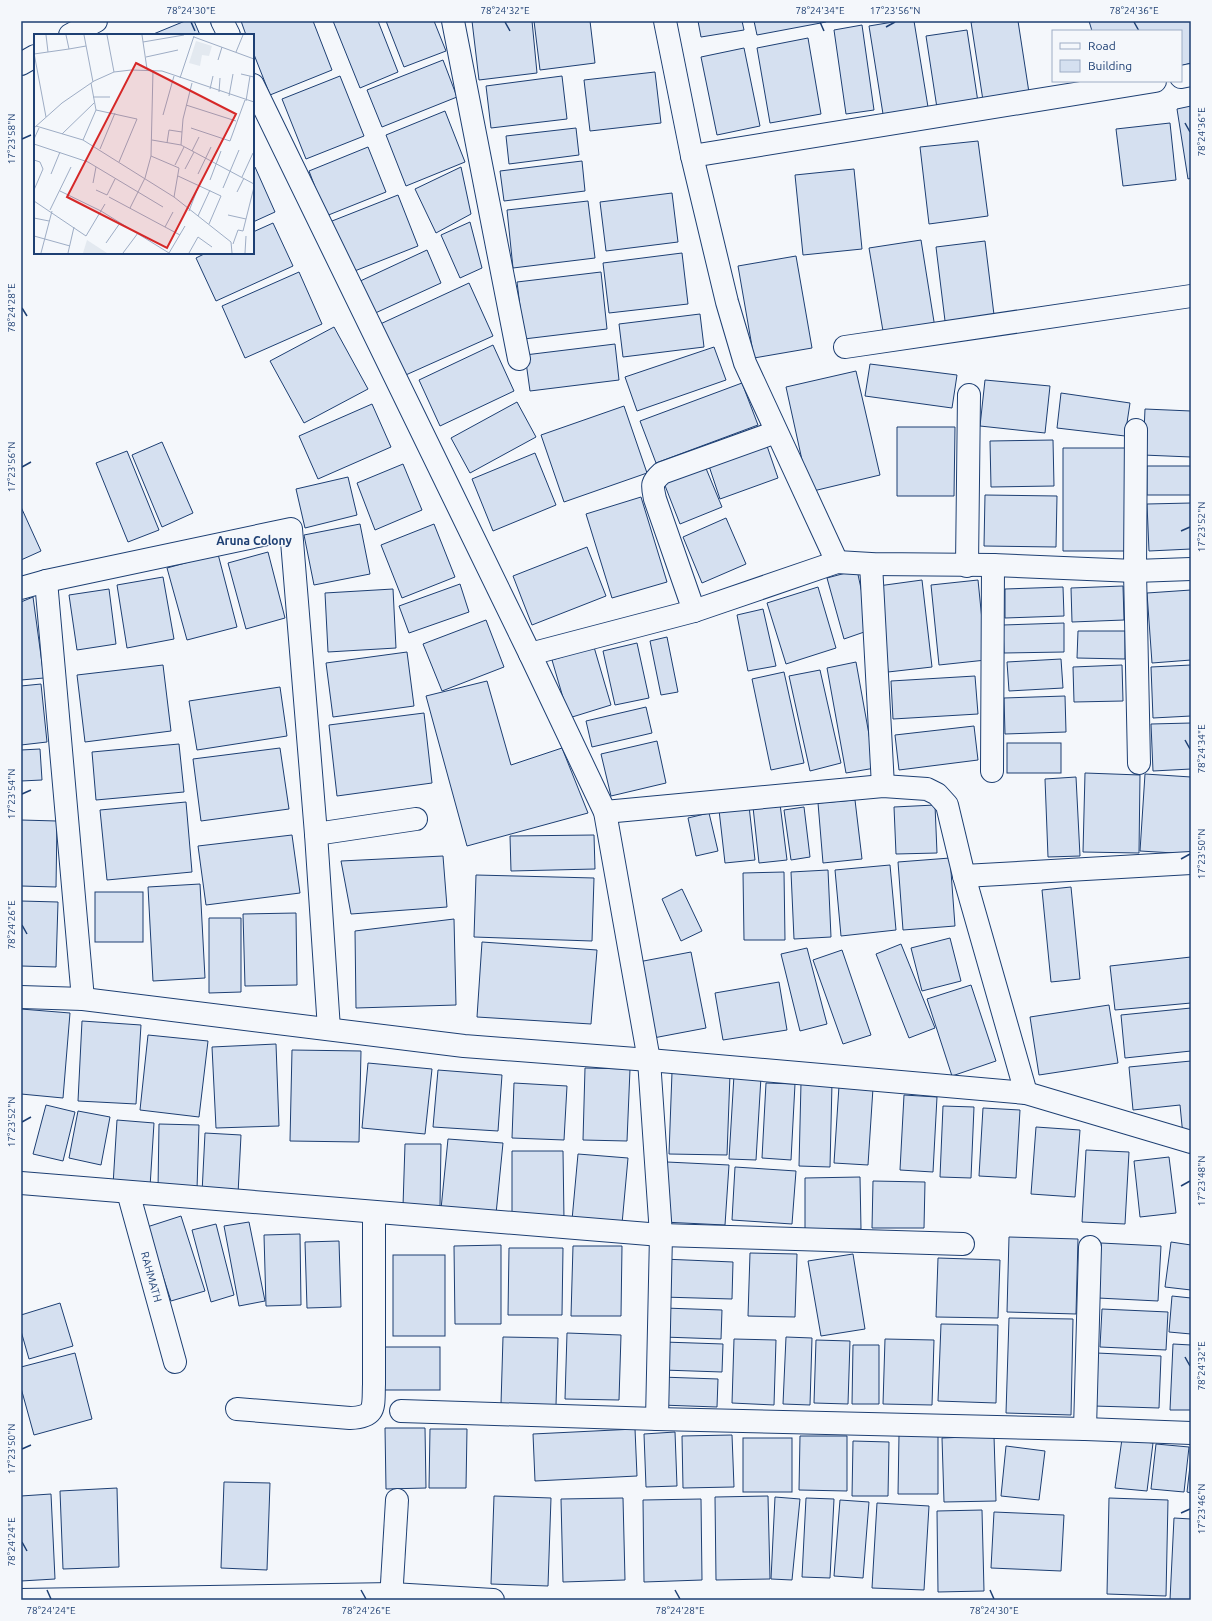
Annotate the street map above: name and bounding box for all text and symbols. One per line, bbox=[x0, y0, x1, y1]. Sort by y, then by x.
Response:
text: 78°24'30"E bbox=[166, 5, 216, 16]
text: 78°24'32"E bbox=[480, 5, 530, 16]
text: 78°24'34"E bbox=[795, 5, 845, 16]
text: 17°23'56"N bbox=[870, 5, 920, 16]
text: 78°24'36"E bbox=[1109, 5, 1159, 16]
legend bbox=[1052, 30, 1182, 82]
inset map bbox=[34, 34, 254, 254]
text: Road bbox=[1088, 39, 1116, 52]
text: Building bbox=[1088, 59, 1132, 72]
text: 78°24'36"E bbox=[1196, 107, 1207, 157]
text: 17°23'58"N bbox=[6, 114, 17, 164]
text: 78°24'28"E bbox=[6, 283, 17, 333]
text: 17°23'56"N bbox=[6, 442, 17, 492]
text: 17°23'52"N bbox=[1196, 502, 1207, 552]
district label: Aruna Colony bbox=[216, 534, 292, 547]
text: 78°24'34"E bbox=[1196, 724, 1207, 774]
text: 17°23'54"N bbox=[6, 769, 17, 819]
text: 17°23'50"N bbox=[1196, 829, 1207, 879]
text: 78°24'26"E bbox=[6, 900, 17, 950]
text: 17°23'52"N bbox=[6, 1097, 17, 1147]
text: 17°23'48"N bbox=[1196, 1156, 1207, 1206]
street label: RAHMATH bbox=[139, 1250, 164, 1303]
text: 78°24'32"E bbox=[1196, 1341, 1207, 1391]
text: 17°23'50"N bbox=[6, 1424, 17, 1474]
text: 17°23'46"N bbox=[1196, 1484, 1207, 1534]
text: 78°24'24"E bbox=[6, 1517, 17, 1567]
text: 78°24'24"E bbox=[26, 1605, 76, 1616]
text: 78°24'26"E bbox=[341, 1605, 391, 1616]
text: 78°24'28"E bbox=[655, 1605, 705, 1616]
text: 78°24'30"E bbox=[969, 1605, 1019, 1616]

